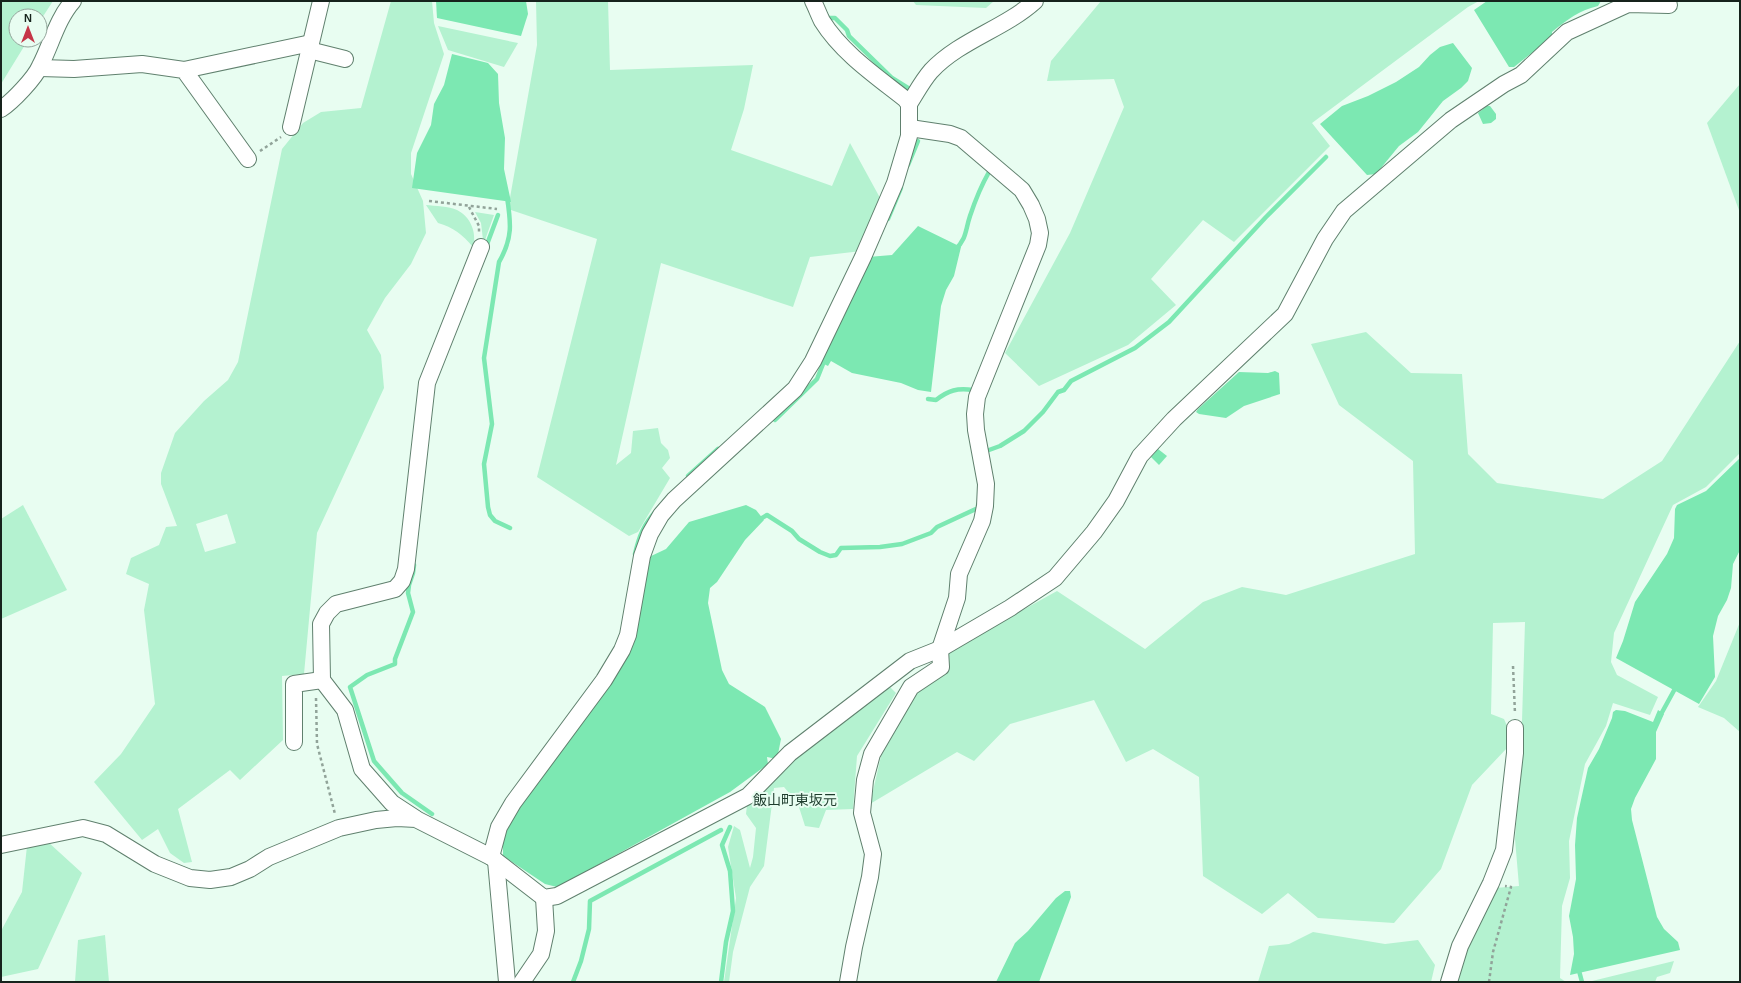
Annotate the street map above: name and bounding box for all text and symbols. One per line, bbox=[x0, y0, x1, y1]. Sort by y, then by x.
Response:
north arrow bbox=[8, 8, 48, 48]
text: N bbox=[24, 12, 32, 24]
district label: 飯山町東坂元 bbox=[753, 792, 837, 808]

